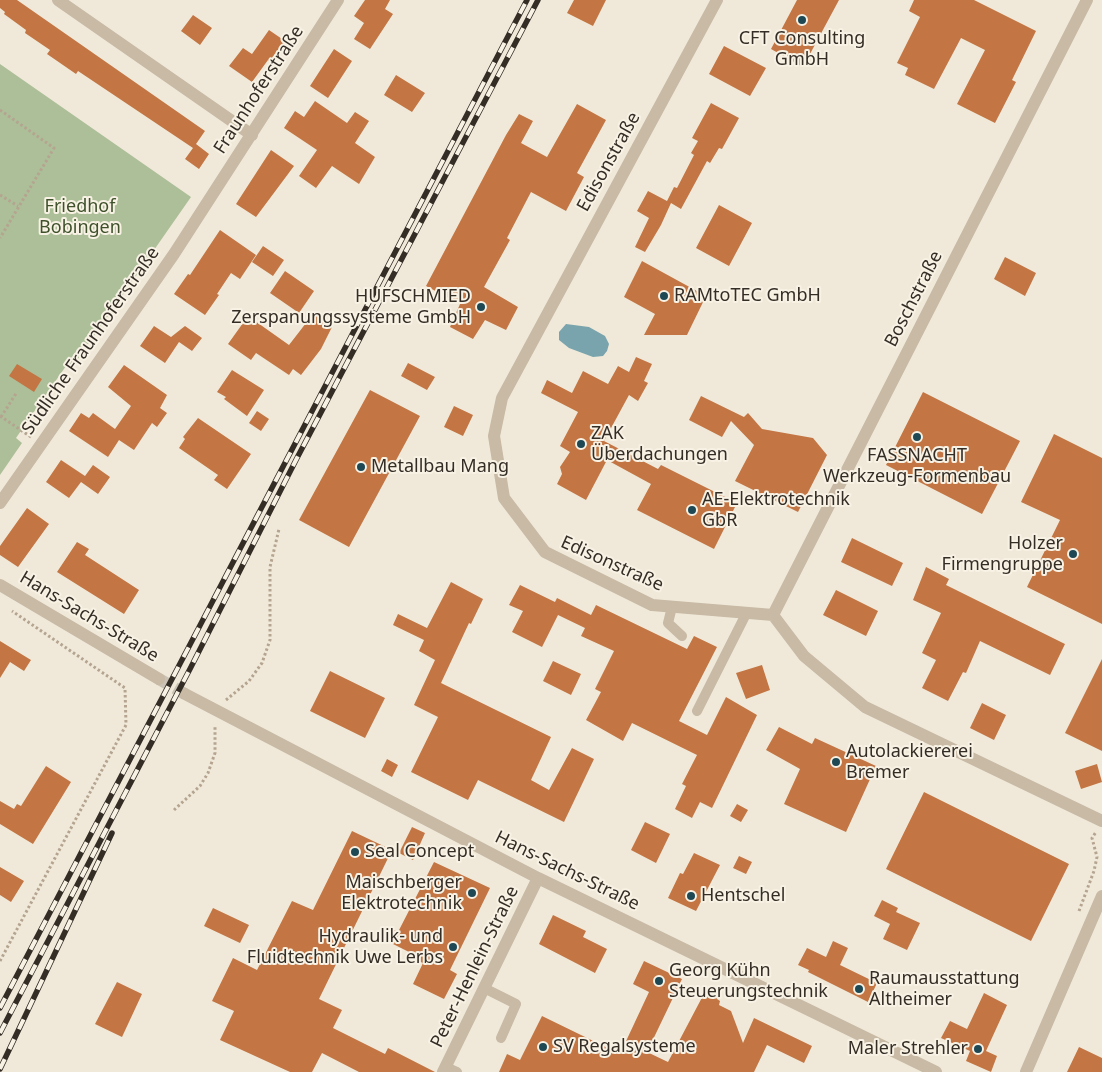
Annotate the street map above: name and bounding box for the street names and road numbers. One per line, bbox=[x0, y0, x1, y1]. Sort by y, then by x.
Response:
street label: Fraunhoferstraße bbox=[210, 22, 308, 158]
street label: Edisonstraße bbox=[573, 109, 645, 215]
street label: Südliche Fraunhoferstraße bbox=[18, 243, 164, 439]
street label: Boschstraße bbox=[881, 247, 947, 351]
street label: Edisonstraße bbox=[557, 532, 667, 596]
street label: Hans-Sachs-Straße bbox=[16, 567, 162, 667]
street label: Hans-Sachs-Straße bbox=[491, 827, 643, 915]
street label: Peter-Henlein-Straße bbox=[427, 883, 523, 1051]

